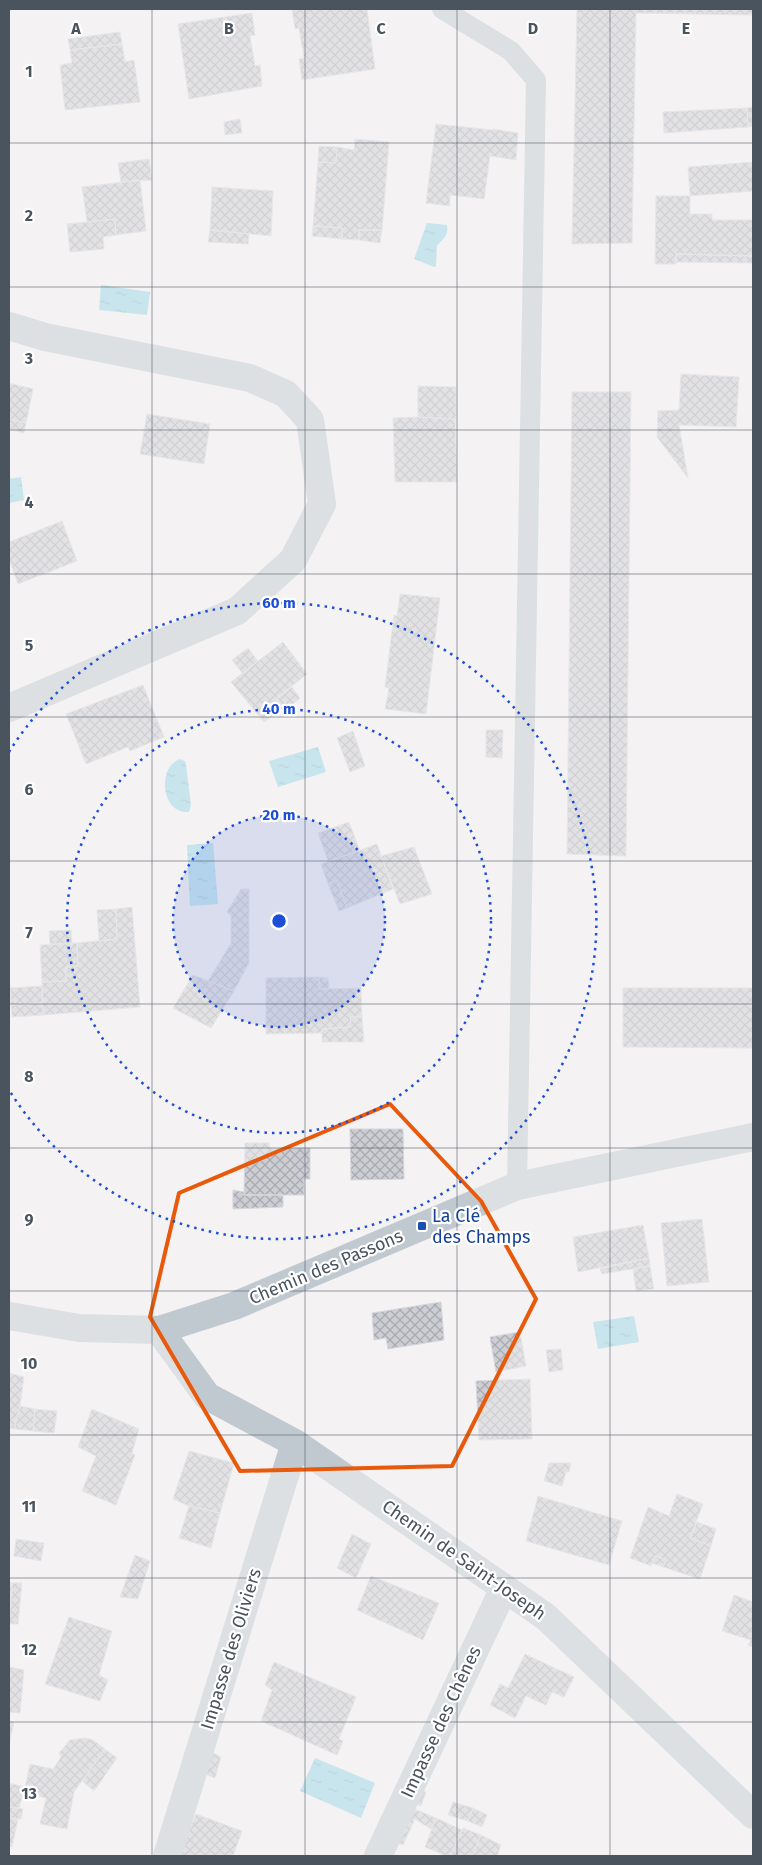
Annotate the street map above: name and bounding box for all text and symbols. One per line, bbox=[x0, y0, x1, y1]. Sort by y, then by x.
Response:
text: A bbox=[70, 19, 81, 38]
text: B bbox=[224, 19, 234, 38]
text: C bbox=[376, 19, 386, 38]
text: D bbox=[528, 19, 538, 38]
text: E bbox=[682, 19, 690, 38]
text: 1 bbox=[25, 62, 33, 81]
text: 2 bbox=[25, 206, 33, 225]
text: 3 bbox=[24, 349, 33, 368]
text: 4 bbox=[24, 493, 34, 512]
text: 60 m bbox=[262, 594, 296, 612]
text: 5 bbox=[25, 636, 34, 655]
text: 40 m bbox=[262, 700, 296, 718]
text: 6 bbox=[24, 780, 34, 799]
text: 20 m bbox=[263, 806, 295, 824]
centre of rings bbox=[270, 912, 288, 930]
text: 7 bbox=[25, 923, 33, 942]
text: 8 bbox=[24, 1067, 34, 1086]
place label: La Clé des Champs bbox=[432, 1205, 531, 1248]
text: 9 bbox=[25, 1210, 34, 1229]
marker: La Clé des Champs bbox=[416, 1220, 428, 1232]
street label: Chemin des Passons bbox=[246, 1225, 406, 1309]
text: 10 bbox=[21, 1354, 37, 1373]
street label: Chemin de Saint-Joseph bbox=[378, 1495, 550, 1625]
text: 11 bbox=[22, 1497, 36, 1516]
street label: Impasse des Oliviers bbox=[196, 1566, 266, 1732]
text: 12 bbox=[21, 1640, 37, 1659]
street label: Impasse des Chênes bbox=[396, 1643, 486, 1801]
text: 13 bbox=[21, 1784, 37, 1803]

